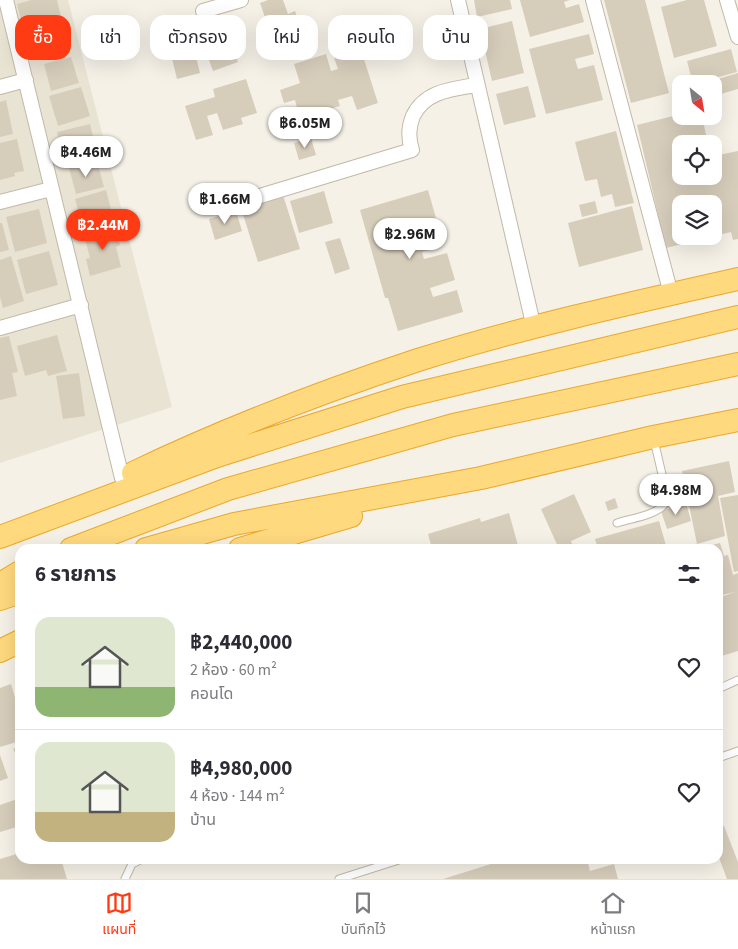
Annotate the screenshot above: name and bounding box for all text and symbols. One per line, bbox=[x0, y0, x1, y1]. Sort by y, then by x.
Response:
chip: ซื้อ bbox=[15, 15, 71, 60]
chip: เช่า bbox=[81, 15, 140, 60]
chip: ตัวกรอง bbox=[150, 15, 246, 60]
chip: ใหม่ bbox=[256, 15, 318, 60]
chip: คอนโด bbox=[328, 15, 413, 60]
chip: บ้าน bbox=[423, 15, 488, 60]
north arrow bbox=[672, 75, 722, 125]
map controls bbox=[672, 75, 722, 245]
pin: ฿6.05M bbox=[264, 106, 346, 149]
text: ฿6.05M bbox=[279, 112, 331, 134]
button: locate bbox=[672, 135, 722, 185]
pin: ฿4.46M bbox=[45, 136, 127, 178]
text: ฿4.46M bbox=[60, 141, 112, 163]
pin: ฿1.66M bbox=[184, 182, 266, 225]
text: ฿1.66M bbox=[199, 188, 251, 210]
button: layers bbox=[672, 195, 722, 245]
pin: ฿2.44M bbox=[62, 208, 144, 251]
text: ฿2.44M bbox=[77, 214, 129, 236]
pin: ฿2.96M bbox=[369, 218, 451, 260]
text: ฿2.96M bbox=[384, 223, 436, 245]
pin: ฿4.98M bbox=[635, 474, 717, 516]
text: ฿4.98M bbox=[650, 479, 702, 501]
text: 6 รายการ bbox=[35, 559, 116, 589]
icon: filters bbox=[675, 560, 703, 588]
text: ฿2,440,000 bbox=[190, 627, 292, 657]
icon: home bbox=[75, 637, 135, 697]
icon: heart bbox=[675, 653, 703, 681]
text: 2 ห้อง · 60 m² bbox=[190, 659, 277, 681]
text: คอนโด bbox=[190, 683, 233, 705]
text: ฿4,980,000 bbox=[190, 753, 292, 783]
icon: home bbox=[75, 762, 135, 822]
icon: heart bbox=[675, 778, 703, 806]
text: 4 ห้อง · 144 m² bbox=[190, 785, 285, 807]
text: บ้าน bbox=[190, 809, 216, 831]
tab: แผนที่ bbox=[102, 889, 136, 940]
tab: บันทึกไว้ bbox=[341, 889, 386, 940]
tab: หน้าแรก bbox=[590, 889, 636, 940]

